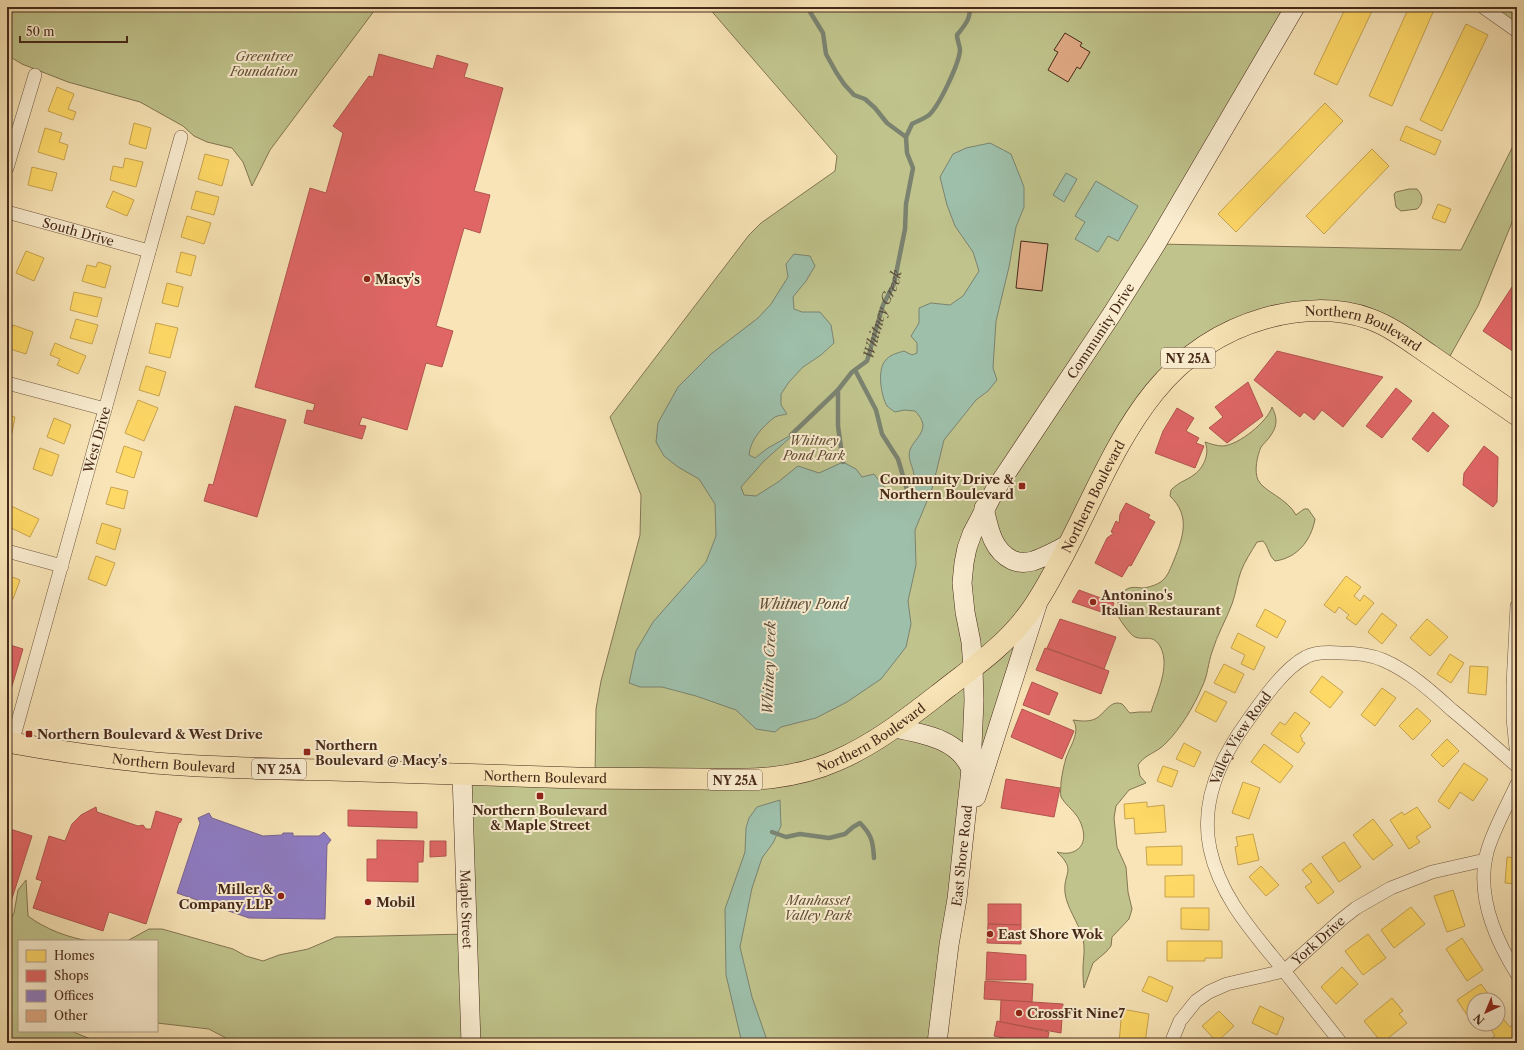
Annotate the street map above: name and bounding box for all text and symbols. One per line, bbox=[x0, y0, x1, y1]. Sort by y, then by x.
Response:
scale bar bbox=[20, 18, 127, 44]
text: 50 m bbox=[26, 24, 55, 39]
park label: Greentree Foundation bbox=[229, 48, 298, 79]
street label: South Drive bbox=[41, 214, 116, 249]
water label: Whitney Creek bbox=[859, 268, 906, 361]
place label: Macy's bbox=[375, 271, 420, 287]
marker: Macy's bbox=[362, 274, 372, 284]
street label: Community Drive bbox=[1063, 280, 1138, 382]
street label: Northern Boulevard bbox=[1304, 303, 1424, 354]
road number: NY 25A bbox=[1161, 348, 1215, 368]
street label: West Drive bbox=[80, 405, 113, 475]
park label: Whitney Pond Park bbox=[782, 432, 845, 463]
street label: Northern Boulevard bbox=[1058, 437, 1128, 555]
place label: Community Drive & Northern Boulevard bbox=[879, 471, 1014, 502]
marker: Community Drive & Northern Boulevard bbox=[1017, 481, 1027, 491]
place label: Antonino's Italian Restaurant bbox=[1100, 587, 1222, 618]
water label: Whitney Pond bbox=[758, 595, 850, 613]
marker: Antonino's Italian Restaurant bbox=[1088, 597, 1098, 607]
water label: Whitney Creek bbox=[758, 620, 780, 715]
street label: Valley View Road bbox=[1206, 688, 1274, 787]
street label: Northern Boulevard bbox=[814, 700, 928, 776]
place label: Northern Boulevard & West Drive bbox=[37, 726, 263, 742]
marker: Northern Boulevard & West Drive bbox=[24, 729, 34, 739]
place label: Northern Boulevard @ Macy's bbox=[315, 737, 447, 768]
marker: Northern Boulevard @ Macy's bbox=[302, 747, 312, 757]
street label: Northern Boulevard bbox=[111, 750, 236, 776]
road number: NY 25A bbox=[252, 759, 306, 779]
street label: Northern Boulevard bbox=[483, 767, 607, 786]
road number: NY 25A bbox=[708, 770, 762, 790]
marker: Northern Boulevard & Maple Street bbox=[535, 791, 545, 801]
place label: Northern Boulevard & Maple Street bbox=[473, 802, 608, 833]
street label: East Shore Road bbox=[948, 804, 975, 908]
street label: Maple Street bbox=[457, 869, 476, 949]
place label: Miller & Company LLP bbox=[179, 881, 273, 912]
marker: Miller & Company LLP bbox=[276, 891, 286, 901]
park label: Manhasset Valley Park bbox=[784, 892, 852, 923]
place label: Mobil bbox=[376, 894, 416, 910]
marker: Mobil bbox=[363, 897, 373, 907]
street label: York Drive bbox=[1288, 912, 1348, 969]
place label: East Shore Wok bbox=[998, 926, 1103, 942]
marker: East Shore Wok bbox=[985, 929, 995, 939]
legend bbox=[18, 940, 158, 1032]
text: Homes bbox=[54, 948, 94, 963]
text: Shops bbox=[54, 968, 89, 983]
text: Offices bbox=[54, 988, 94, 1003]
north arrow bbox=[1466, 992, 1506, 1032]
place label: CrossFit Nine7 bbox=[1027, 1005, 1125, 1021]
text: Other bbox=[54, 1008, 88, 1023]
marker: CrossFit Nine7 bbox=[1014, 1008, 1024, 1018]
text: N bbox=[1470, 1011, 1487, 1028]

